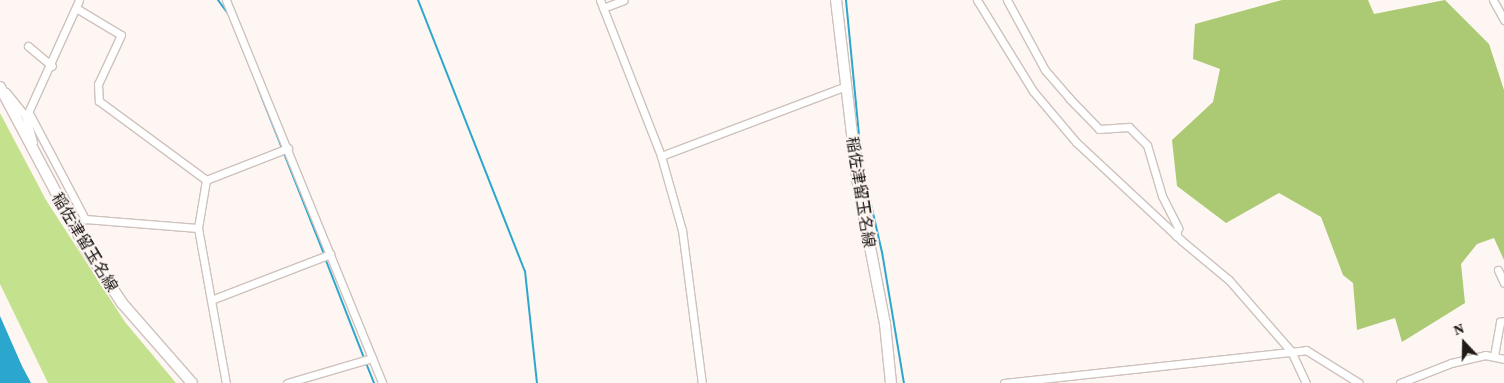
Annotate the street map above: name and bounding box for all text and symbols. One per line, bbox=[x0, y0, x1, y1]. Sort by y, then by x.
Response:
street label: 稲佐津留玉名線 bbox=[843, 135, 879, 249]
street label: 稲佐津留玉名線 bbox=[48, 189, 122, 295]
north arrow bbox=[1439, 318, 1489, 368]
text: N bbox=[1450, 318, 1467, 340]

